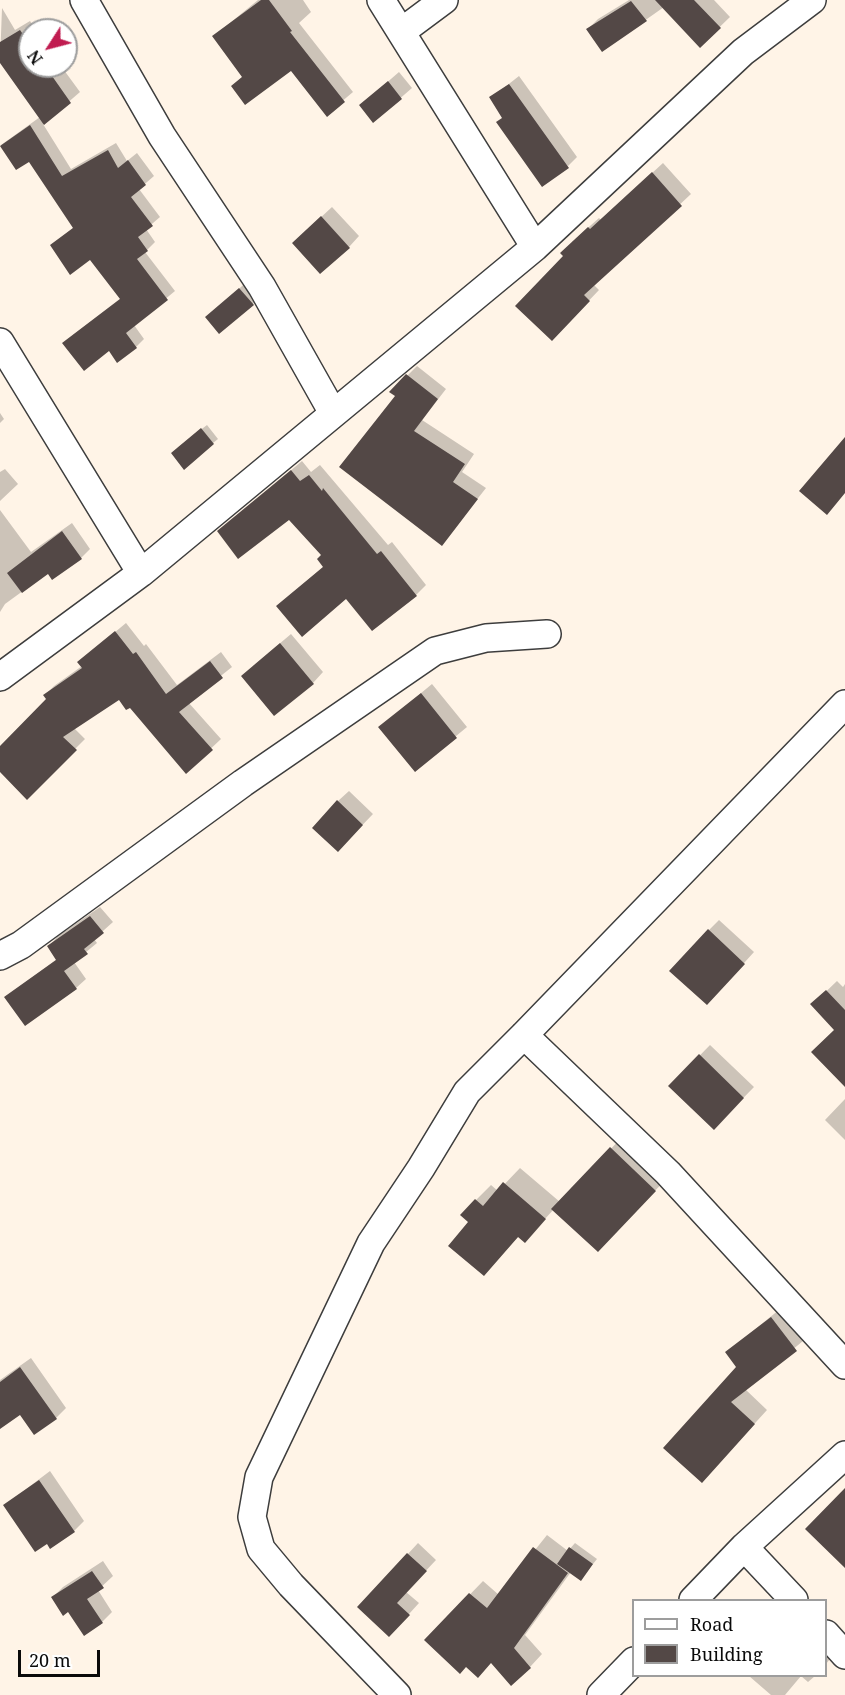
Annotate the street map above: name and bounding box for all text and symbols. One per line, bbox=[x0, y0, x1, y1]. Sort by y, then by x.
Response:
north arrow bbox=[18, 18, 78, 78]
text: N bbox=[22, 46, 48, 69]
legend bbox=[632, 1599, 827, 1677]
text: Road bbox=[690, 1612, 733, 1636]
scale bar bbox=[21, 1638, 104, 1676]
text: Building bbox=[690, 1642, 763, 1666]
text: 20 m bbox=[29, 1648, 71, 1672]

